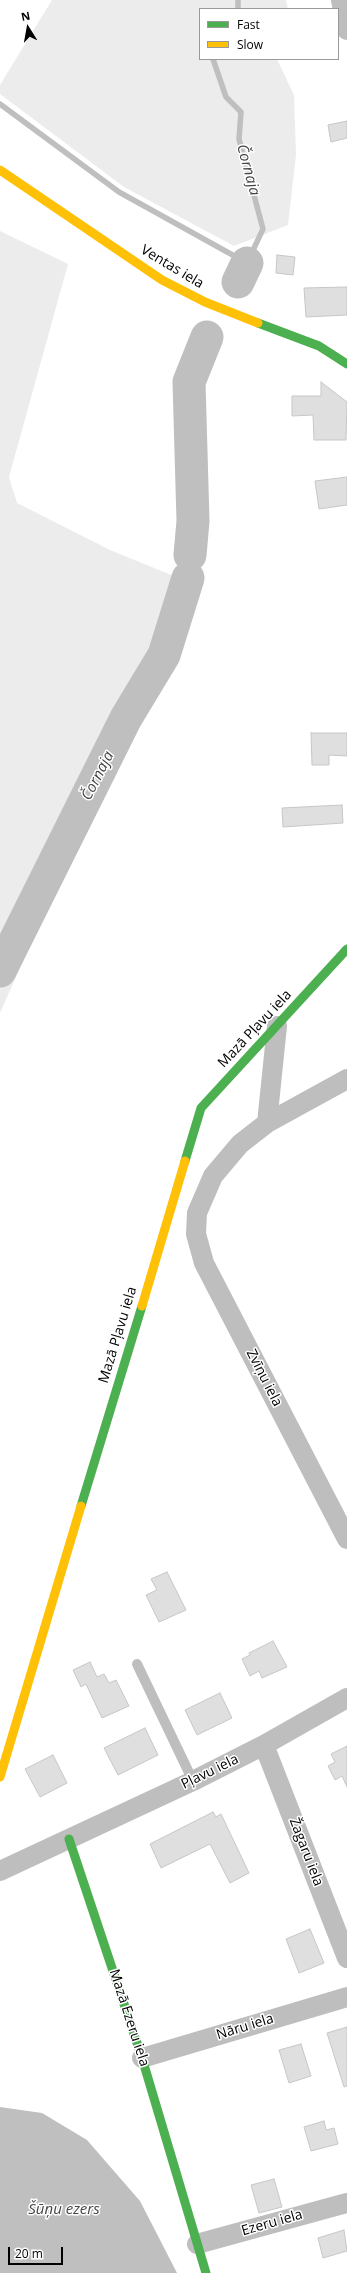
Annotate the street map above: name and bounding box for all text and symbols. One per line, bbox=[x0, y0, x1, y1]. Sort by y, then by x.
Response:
north arrow bbox=[8, 8, 48, 48]
text: N bbox=[20, 8, 31, 24]
legend bbox=[199, 8, 339, 60]
text: Fast bbox=[237, 16, 260, 33]
text: Slow bbox=[237, 36, 263, 53]
water label: Čornaja bbox=[233, 142, 263, 198]
street label: Ventas iela bbox=[137, 242, 207, 292]
water label: Čornaja bbox=[78, 748, 118, 804]
street label: Mazā Pļavu iela bbox=[215, 987, 295, 1071]
street label: Mazā Pļavu iela bbox=[95, 1285, 141, 1385]
street label: Zvīņu iela bbox=[242, 1347, 286, 1409]
street label: Pļavu iela bbox=[179, 1751, 241, 1793]
street label: Žagaru iela bbox=[285, 1815, 327, 1889]
street label: Mazā Ezeru iela bbox=[105, 1967, 153, 2069]
street label: Nāru iela bbox=[214, 2010, 276, 2044]
water label: Šūņu ezers bbox=[28, 2201, 100, 2219]
street label: Ezeru iela bbox=[239, 2206, 305, 2240]
scale bar bbox=[10, 2239, 65, 2265]
text: 20 m bbox=[15, 2245, 43, 2262]

